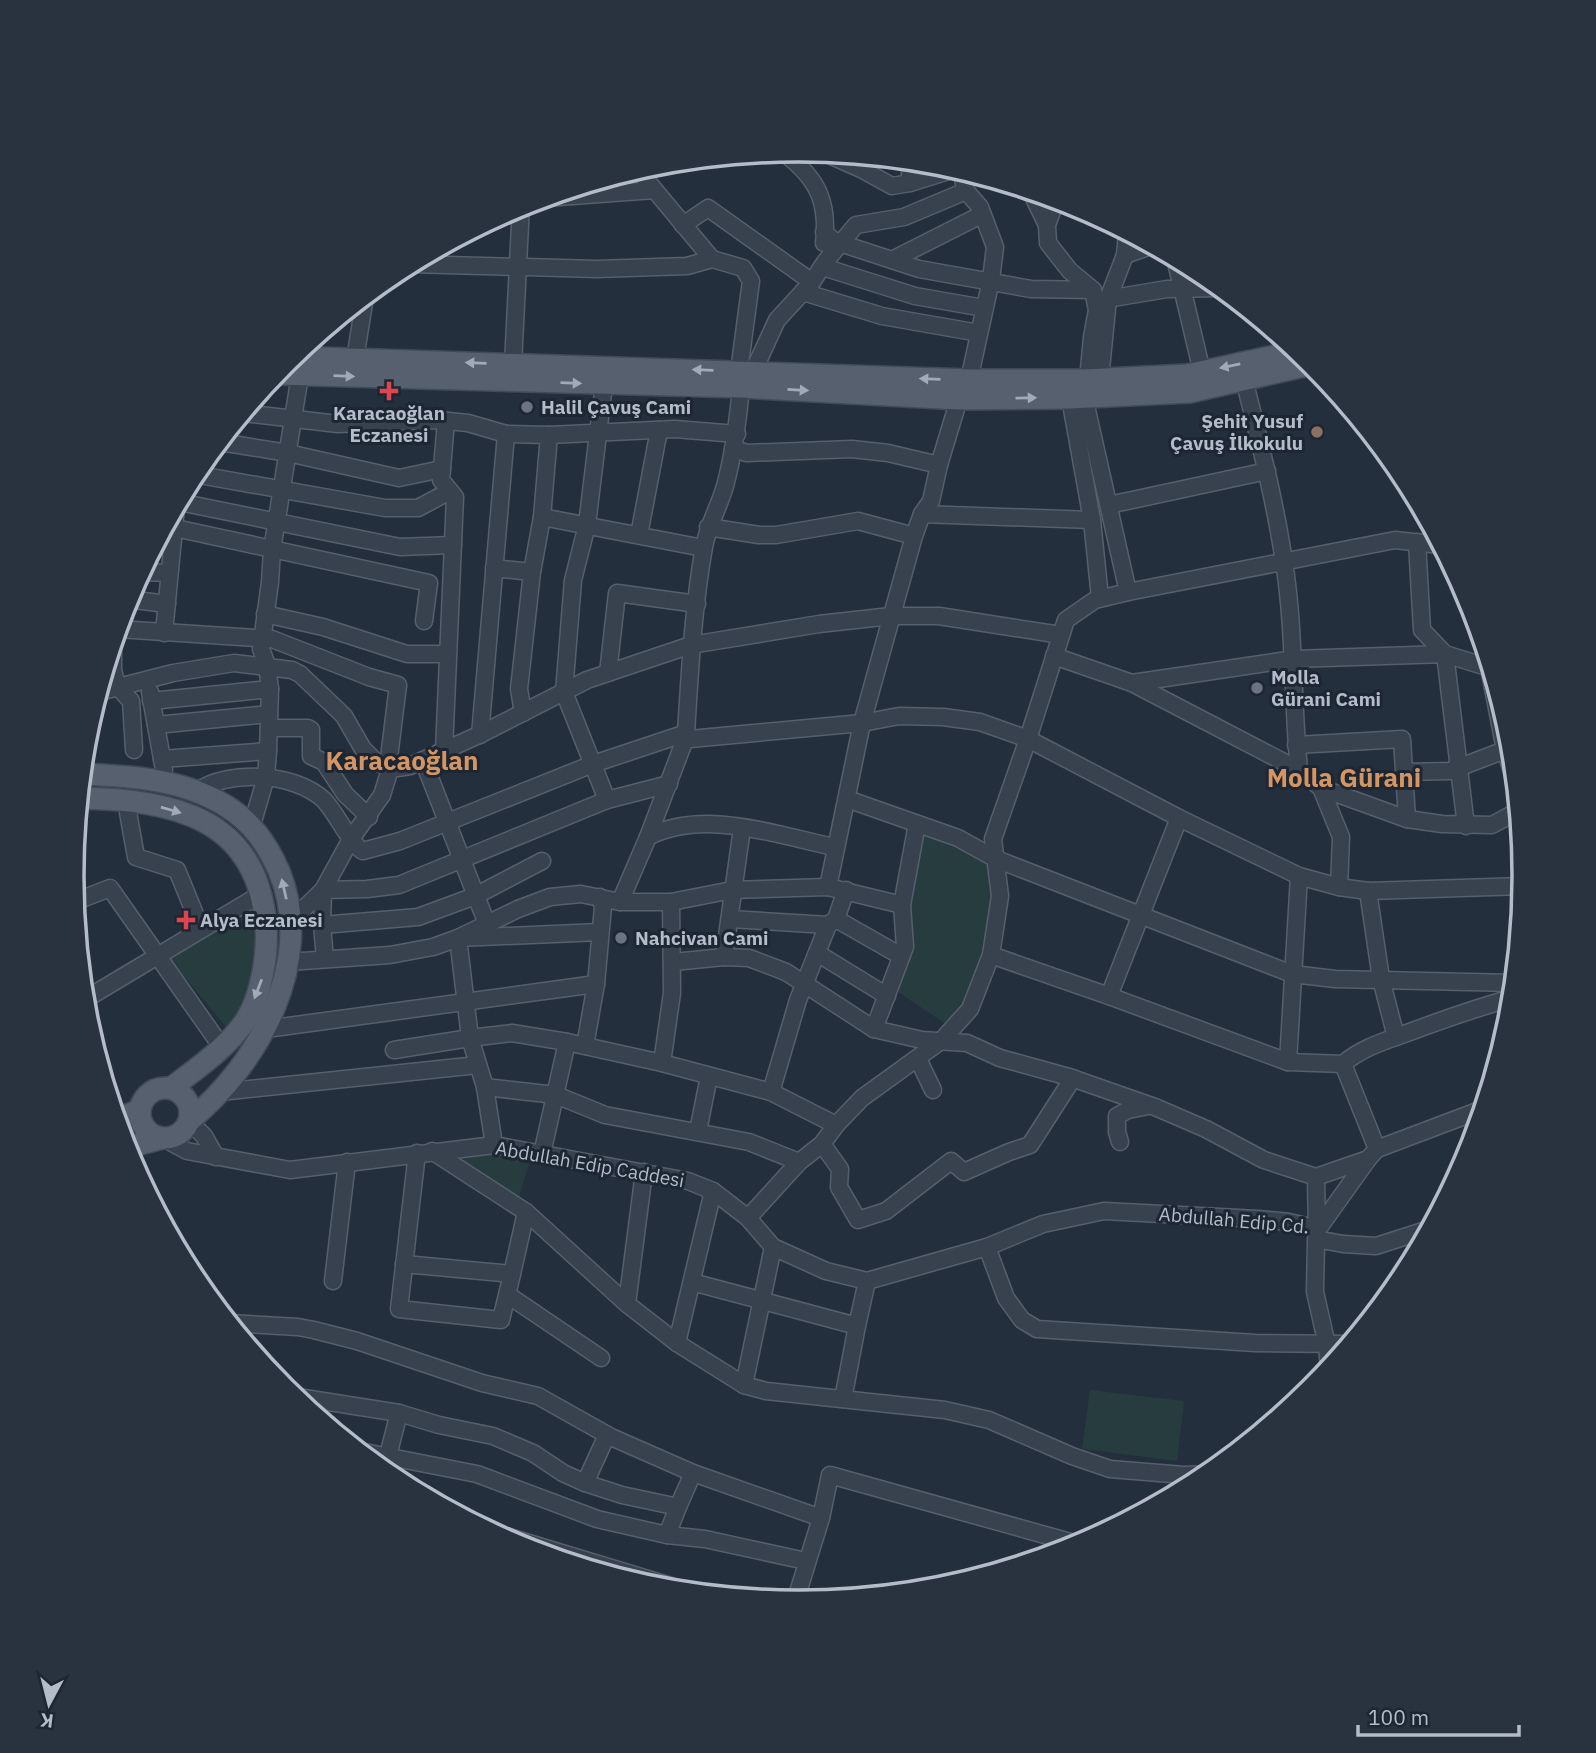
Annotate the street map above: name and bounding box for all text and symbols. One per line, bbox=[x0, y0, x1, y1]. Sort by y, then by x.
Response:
one-way arrow bbox=[464, 357, 486, 369]
one-way arrow bbox=[1219, 360, 1241, 371]
one-way arrow bbox=[692, 364, 714, 376]
one-way arrow bbox=[333, 370, 355, 382]
one-way arrow bbox=[919, 373, 941, 384]
one-way arrow bbox=[560, 377, 582, 389]
marker: Karacaoğlan Eczanesi bbox=[381, 383, 397, 399]
one-way arrow bbox=[788, 385, 810, 396]
one-way arrow bbox=[1015, 392, 1037, 404]
place label: Halil Çavuş Cami bbox=[541, 395, 691, 419]
marker: Halil Çavuş Cami bbox=[519, 399, 535, 415]
place label: Karacaoğlan Eczanesi bbox=[333, 401, 445, 447]
place label: Şehit Yusuf Çavuş İlkokulu bbox=[1170, 409, 1303, 455]
marker: Şehit Yusuf Çavuş İlkokulu bbox=[1309, 424, 1325, 440]
place label: Molla Gürani Cami bbox=[1271, 665, 1381, 711]
marker: Molla Gürani Cami bbox=[1249, 680, 1265, 696]
district label: Karacaoğlan bbox=[325, 743, 479, 777]
district label: Molla Gürani bbox=[1267, 760, 1421, 794]
one-way arrow bbox=[161, 805, 182, 815]
one-way arrow bbox=[278, 878, 289, 900]
place label: Alya Eczanesi bbox=[200, 908, 323, 932]
marker: Alya Eczanesi bbox=[178, 912, 194, 928]
place label: Nahcivan Cami bbox=[635, 926, 768, 950]
marker: Nahcivan Cami bbox=[613, 930, 629, 946]
one-way arrow bbox=[252, 979, 263, 1000]
street label: Abdullah Edip Caddesi bbox=[494, 1136, 686, 1192]
street label: Abdullah Edip Cd. bbox=[1158, 1201, 1310, 1239]
north arrow bbox=[14, 1669, 84, 1739]
scale bar bbox=[1358, 1694, 1519, 1738]
text: 100 m bbox=[1368, 1703, 1429, 1731]
text: K bbox=[39, 1708, 55, 1734]

